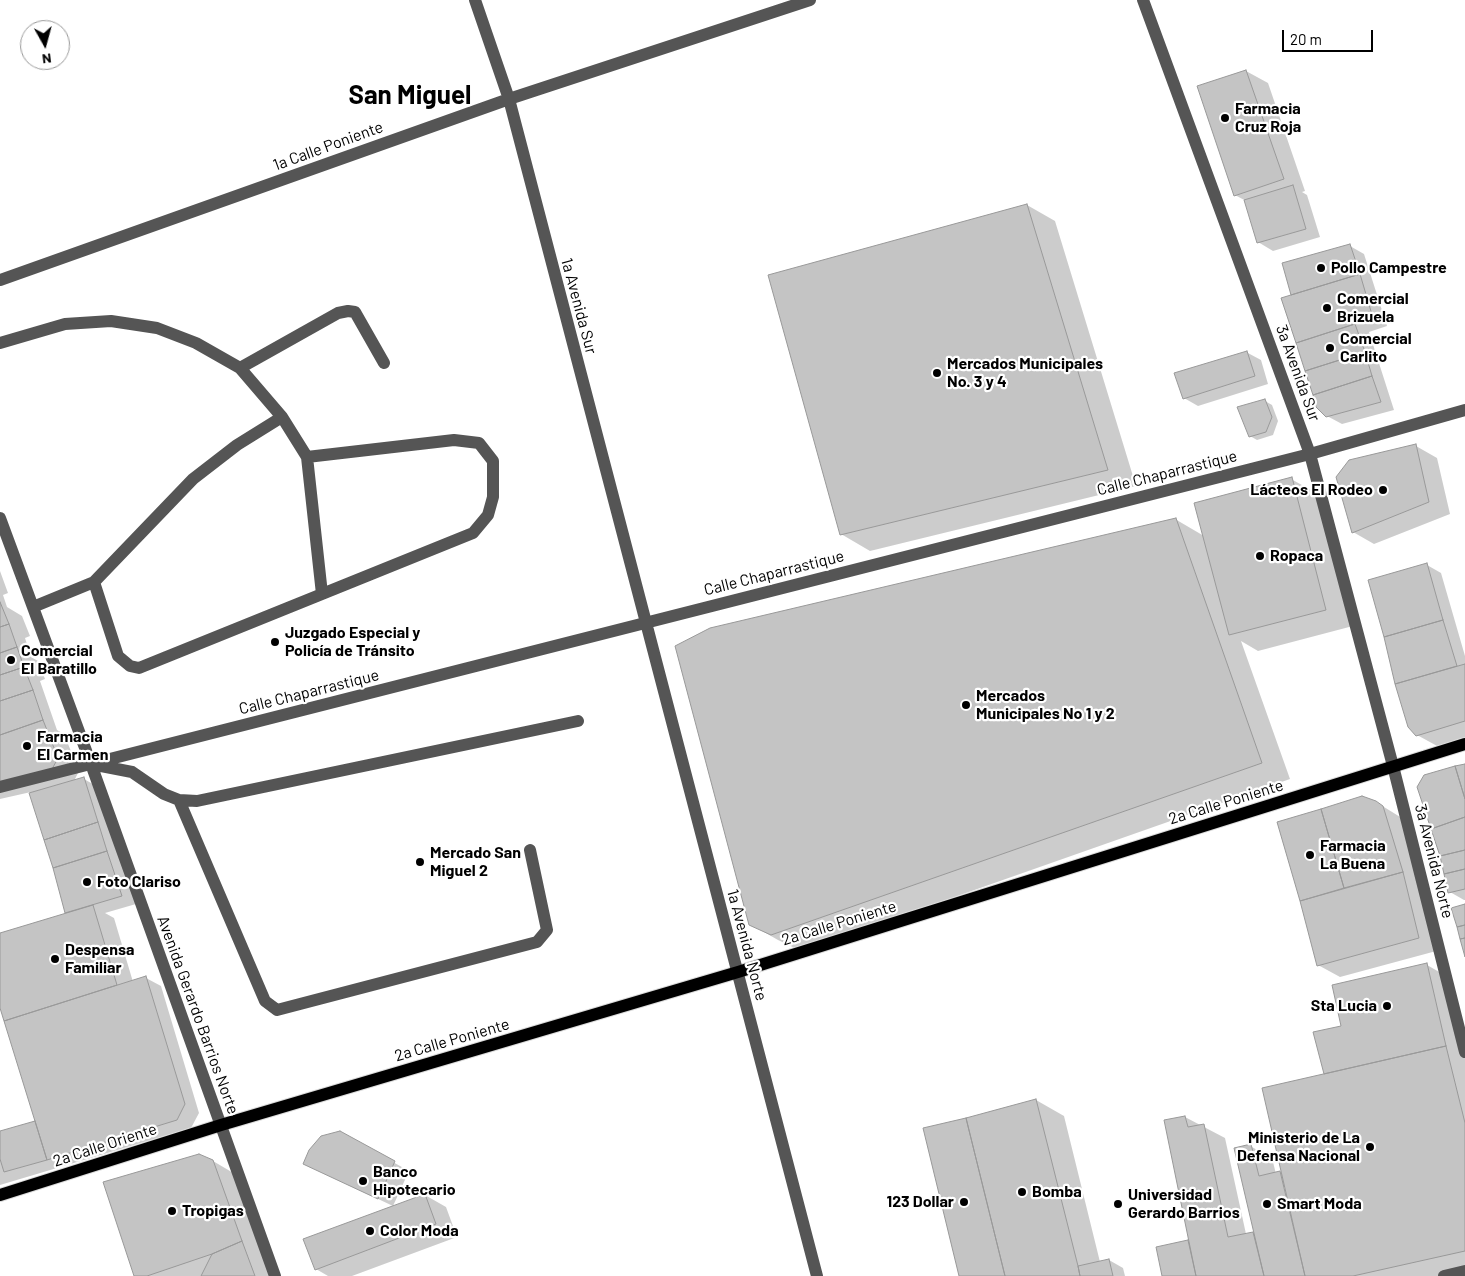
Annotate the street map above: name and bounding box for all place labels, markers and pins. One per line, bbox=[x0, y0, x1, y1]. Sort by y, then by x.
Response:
place label: Farmacia Cruz Roja bbox=[1235, 99, 1301, 137]
marker: Farmacia Cruz Roja bbox=[1219, 112, 1231, 124]
place label: Pollo Campestre bbox=[1331, 258, 1447, 278]
marker: Pollo Campestre bbox=[1315, 262, 1327, 274]
place label: Comercial Brizuela bbox=[1337, 289, 1409, 327]
marker: Comercial Brizuela bbox=[1321, 302, 1333, 314]
place label: Comercial Carlito bbox=[1340, 329, 1412, 367]
marker: Comercial Carlito bbox=[1324, 342, 1336, 354]
place label: Mercados Municipales No. 3 y 4 bbox=[947, 354, 1103, 392]
marker: Mercados Municipales No. 3 y 4 bbox=[931, 367, 943, 379]
place label: Lácteos El Rodeo bbox=[1250, 480, 1373, 500]
marker: Lácteos El Rodeo bbox=[1377, 484, 1389, 496]
place label: Ropaca bbox=[1270, 546, 1323, 566]
marker: Ropaca bbox=[1254, 550, 1266, 562]
place label: Juzgado Especial y Policía de Tránsito bbox=[285, 623, 420, 661]
marker: Juzgado Especial y Policía de Tránsito bbox=[269, 636, 281, 648]
place label: Comercial El Baratillo bbox=[21, 641, 97, 679]
marker: Comercial El Baratillo bbox=[5, 654, 17, 666]
place label: Mercados Municipales No 1 y 2 bbox=[976, 686, 1115, 724]
marker: Mercados Municipales No 1 y 2 bbox=[960, 699, 972, 711]
place label: Farmacia El Carmen bbox=[37, 727, 109, 765]
marker: Farmacia El Carmen bbox=[21, 740, 33, 752]
place label: Farmacia La Buena bbox=[1320, 836, 1386, 874]
place label: Mercado San Miguel 2 bbox=[430, 843, 521, 881]
marker: Farmacia La Buena bbox=[1304, 849, 1316, 861]
marker: Mercado San Miguel 2 bbox=[414, 856, 426, 868]
place label: Foto Clariso bbox=[97, 872, 181, 892]
marker: Foto Clariso bbox=[81, 876, 93, 888]
place label: Despensa Familiar bbox=[65, 940, 135, 978]
marker: Despensa Familiar bbox=[49, 953, 61, 965]
place label: Sta Lucia bbox=[1311, 996, 1377, 1016]
marker: Sta Lucia bbox=[1381, 1000, 1393, 1012]
place label: Ministerio de La Defensa Nacional bbox=[1237, 1128, 1360, 1166]
marker: Ministerio de La Defensa Nacional bbox=[1364, 1141, 1376, 1153]
place label: Banco Hipotecario bbox=[373, 1162, 456, 1200]
marker: Banco Hipotecario bbox=[357, 1175, 369, 1187]
place label: Bomba bbox=[1032, 1182, 1082, 1202]
place label: Universidad Gerardo Barrios bbox=[1128, 1185, 1240, 1223]
marker: Bomba bbox=[1016, 1186, 1028, 1198]
place label: 123 Dollar bbox=[887, 1192, 954, 1212]
place label: Smart Moda bbox=[1277, 1194, 1362, 1214]
marker: 123 Dollar bbox=[958, 1196, 970, 1208]
marker: Universidad Gerardo Barrios bbox=[1112, 1198, 1124, 1210]
marker: Smart Moda bbox=[1261, 1198, 1273, 1210]
place label: Tropigas bbox=[182, 1201, 244, 1221]
marker: Tropigas bbox=[166, 1205, 178, 1217]
place label: Color Moda bbox=[380, 1221, 459, 1241]
marker: Color Moda bbox=[364, 1225, 376, 1237]

